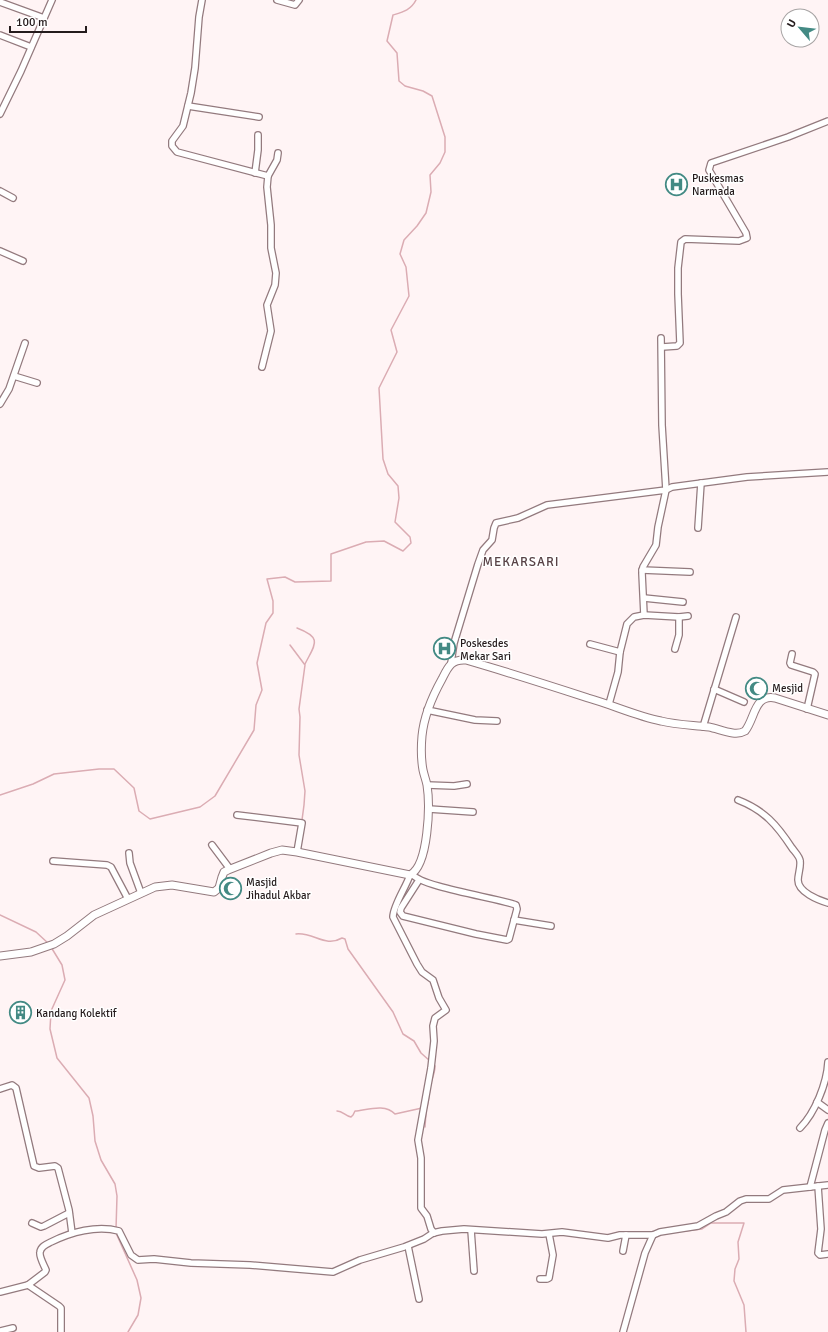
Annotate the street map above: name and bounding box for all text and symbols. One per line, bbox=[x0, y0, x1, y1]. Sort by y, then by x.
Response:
scale bar bbox=[10, 8, 86, 34]
north arrow bbox=[780, 8, 820, 48]
text: 100 m bbox=[16, 15, 48, 30]
text: U bbox=[784, 17, 799, 30]
hospital icon: Puskesmas Narmada bbox=[664, 171, 690, 197]
place label: Puskesmas Narmada bbox=[692, 172, 744, 198]
district label: MEKARSARI bbox=[482, 554, 560, 570]
hospital icon: Poskesdes Mekar Sari bbox=[431, 636, 457, 662]
place label: Poskesdes Mekar Sari bbox=[460, 637, 511, 663]
mosque icon: Mesjid bbox=[744, 675, 770, 701]
place label: Mesjid bbox=[772, 682, 803, 695]
mosque icon: Masjid Jihadul Akbar bbox=[217, 875, 243, 901]
place label: Masjid Jihadul Akbar bbox=[246, 876, 311, 902]
building icon: Kandang Kolektif bbox=[8, 1000, 34, 1026]
place label: Kandang Kolektif bbox=[36, 1007, 118, 1020]

